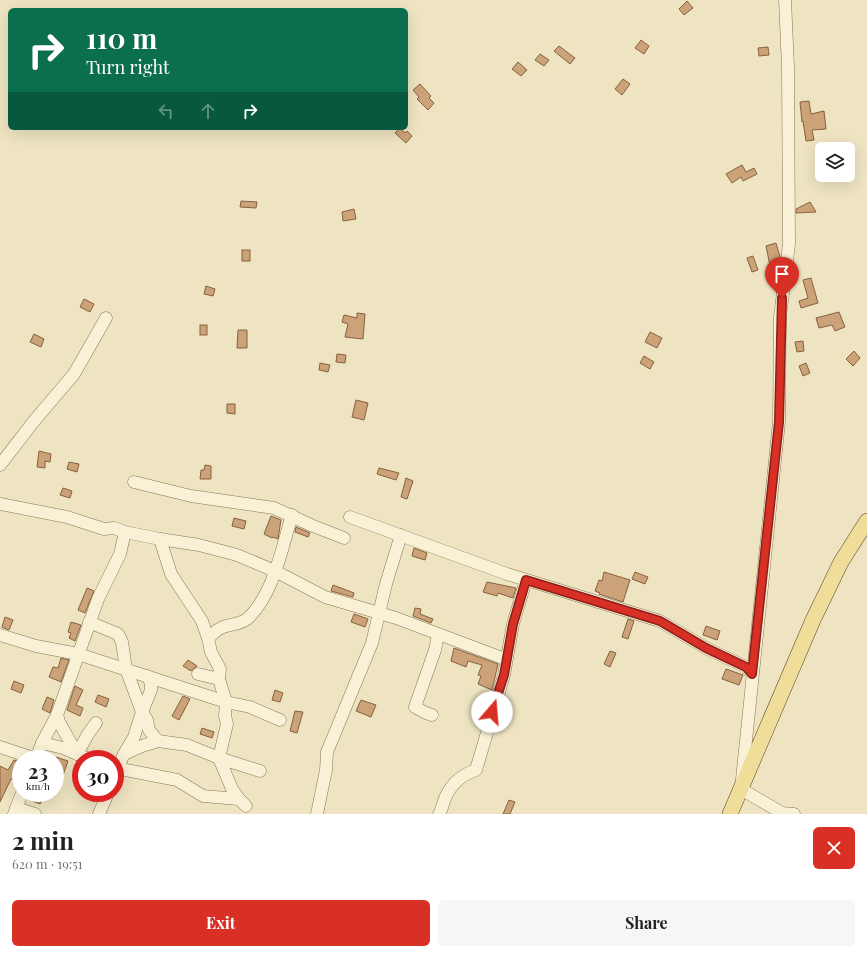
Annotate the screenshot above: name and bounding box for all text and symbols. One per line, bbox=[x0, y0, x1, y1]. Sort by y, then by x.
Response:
text: 110 m bbox=[86, 19, 157, 56]
icon: right bbox=[20, 24, 72, 76]
text: Turn right bbox=[86, 55, 169, 79]
icon: left bbox=[155, 100, 177, 122]
icon: ahead bbox=[197, 100, 219, 122]
icon: right bbox=[239, 100, 261, 122]
map controls bbox=[815, 142, 855, 182]
button: layers bbox=[815, 142, 855, 182]
pin bbox=[765, 257, 799, 298]
icon: arrive bbox=[771, 263, 793, 285]
position arrow bbox=[471, 691, 513, 733]
speed limit sign: 30 bbox=[72, 750, 124, 802]
text: 23 bbox=[28, 757, 48, 784]
text: km/h bbox=[26, 779, 50, 793]
text: 2 min bbox=[12, 824, 74, 856]
button: close bbox=[813, 827, 855, 869]
text: 620 m · 19:51 bbox=[12, 855, 83, 872]
button: Exit bbox=[12, 900, 430, 946]
button: Share bbox=[438, 900, 855, 946]

